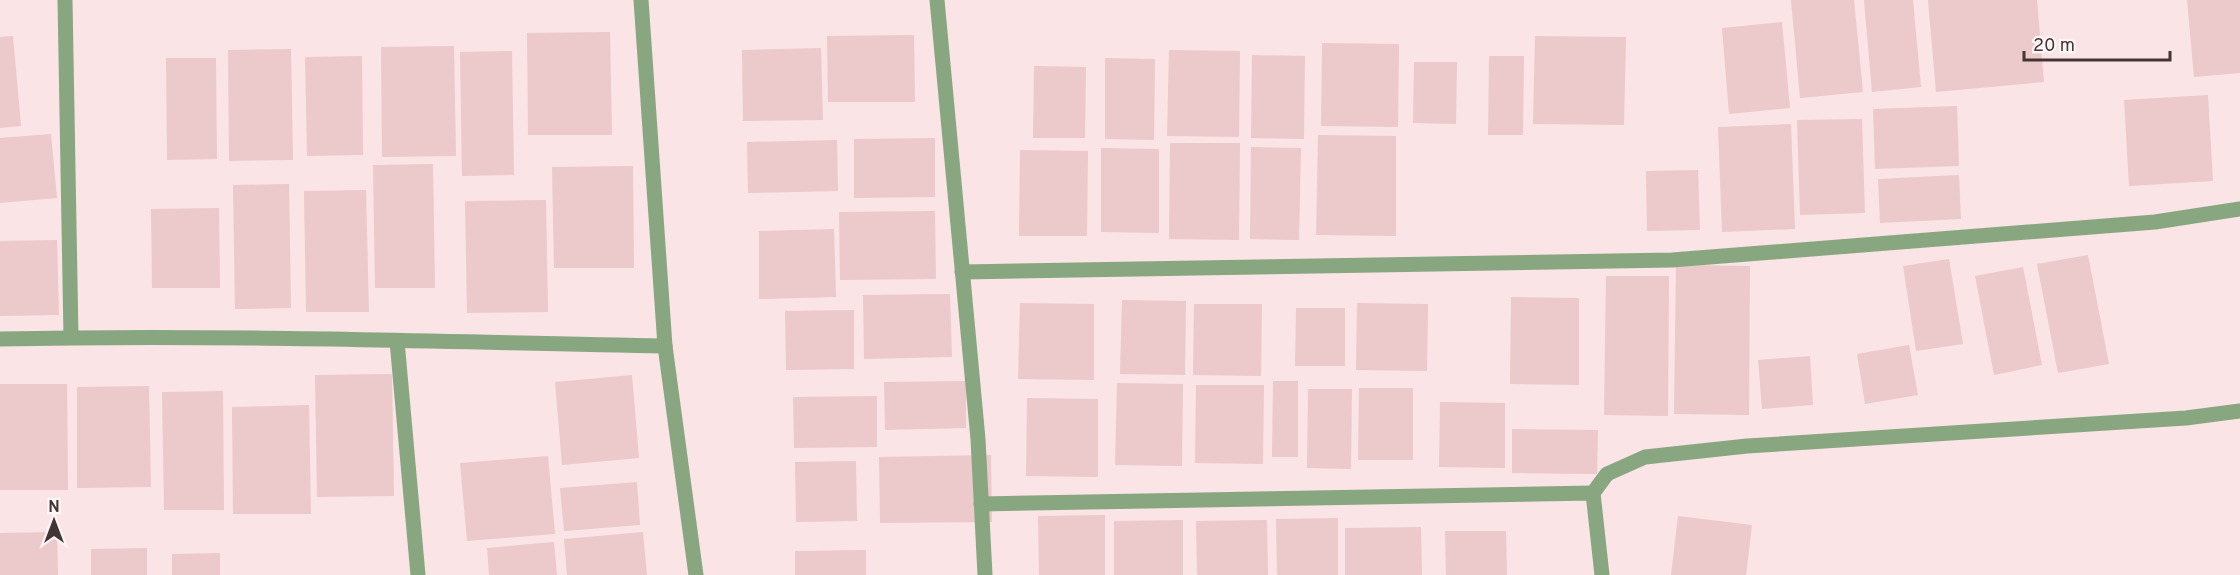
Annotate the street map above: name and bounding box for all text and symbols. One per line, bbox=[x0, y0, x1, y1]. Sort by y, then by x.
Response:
scale bar bbox=[2024, 24, 2170, 62]
text: 20 m bbox=[2033, 35, 2075, 58]
north arrow bbox=[24, 491, 84, 551]
text: N bbox=[48, 498, 60, 518]

